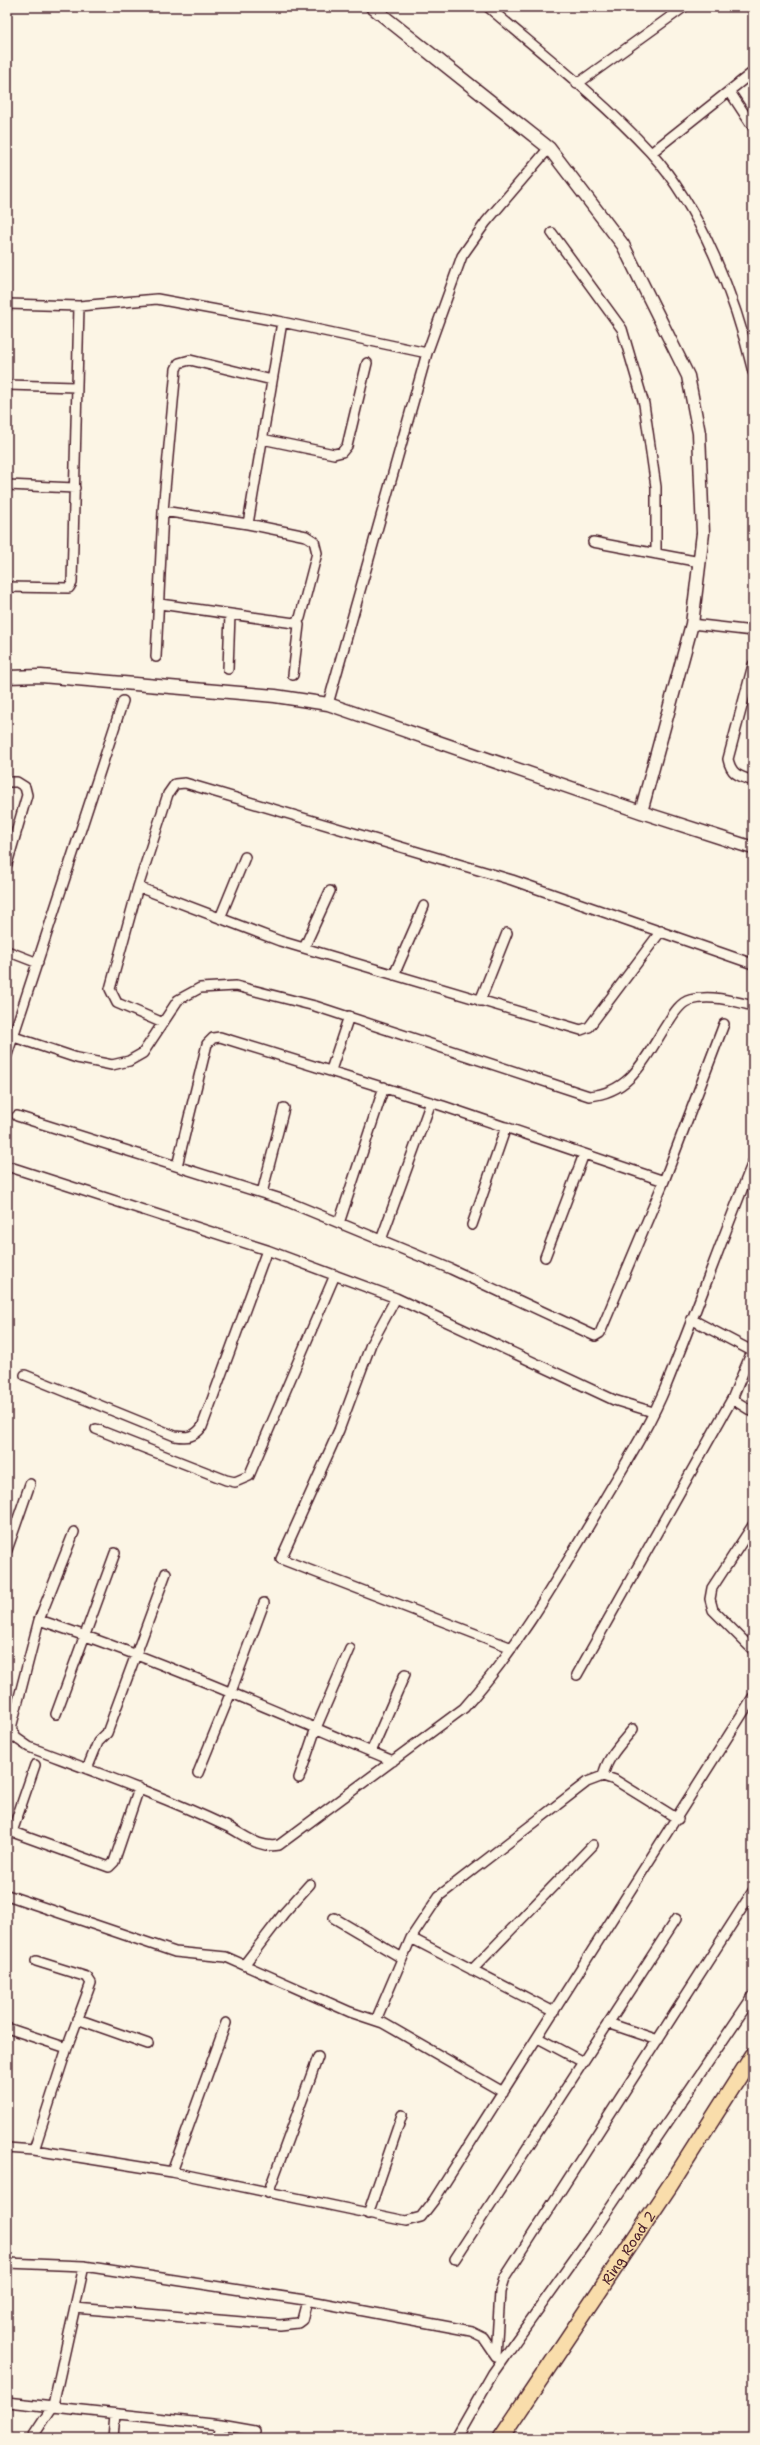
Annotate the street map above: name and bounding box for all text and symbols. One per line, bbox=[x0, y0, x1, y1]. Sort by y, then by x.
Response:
street label: Ring Road 2 bbox=[597, 2207, 659, 2288]

